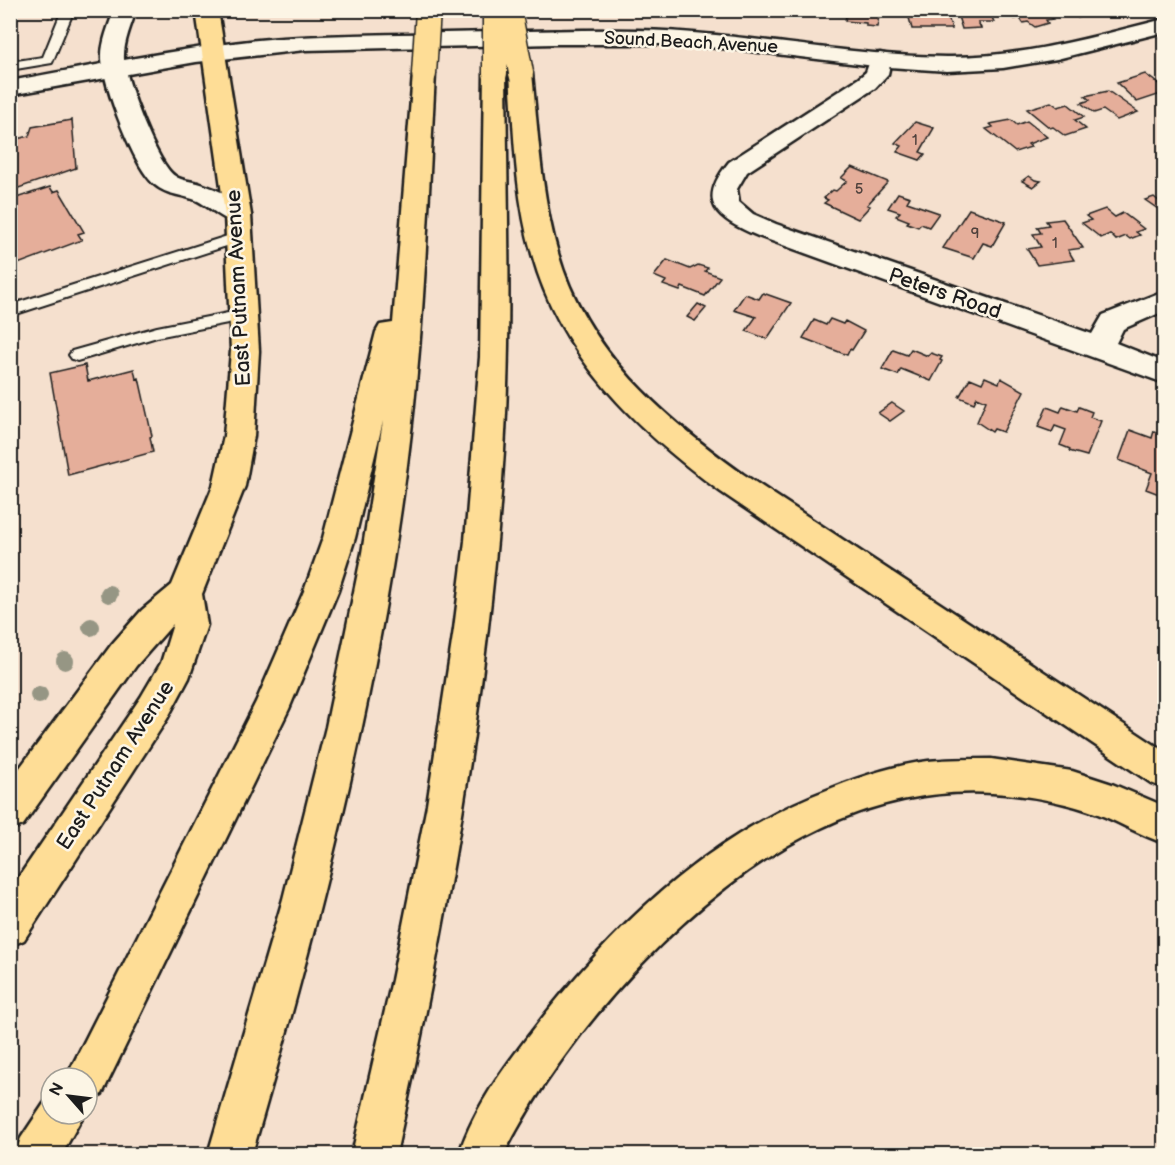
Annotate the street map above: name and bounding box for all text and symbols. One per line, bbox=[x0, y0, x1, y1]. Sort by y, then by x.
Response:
street label: Sound Beach Avenue bbox=[603, 27, 779, 58]
house number: 1 bbox=[912, 131, 918, 150]
house number: 5 bbox=[855, 180, 863, 199]
street label: East Putnam Avenue bbox=[221, 189, 256, 387]
house number: 9 bbox=[971, 224, 979, 243]
house number: 1 bbox=[1052, 234, 1058, 253]
street label: Peters Road bbox=[885, 263, 1004, 324]
street label: East Putnam Avenue bbox=[51, 676, 180, 855]
north arrow bbox=[39, 1066, 99, 1126]
text: N bbox=[46, 1080, 68, 1099]

